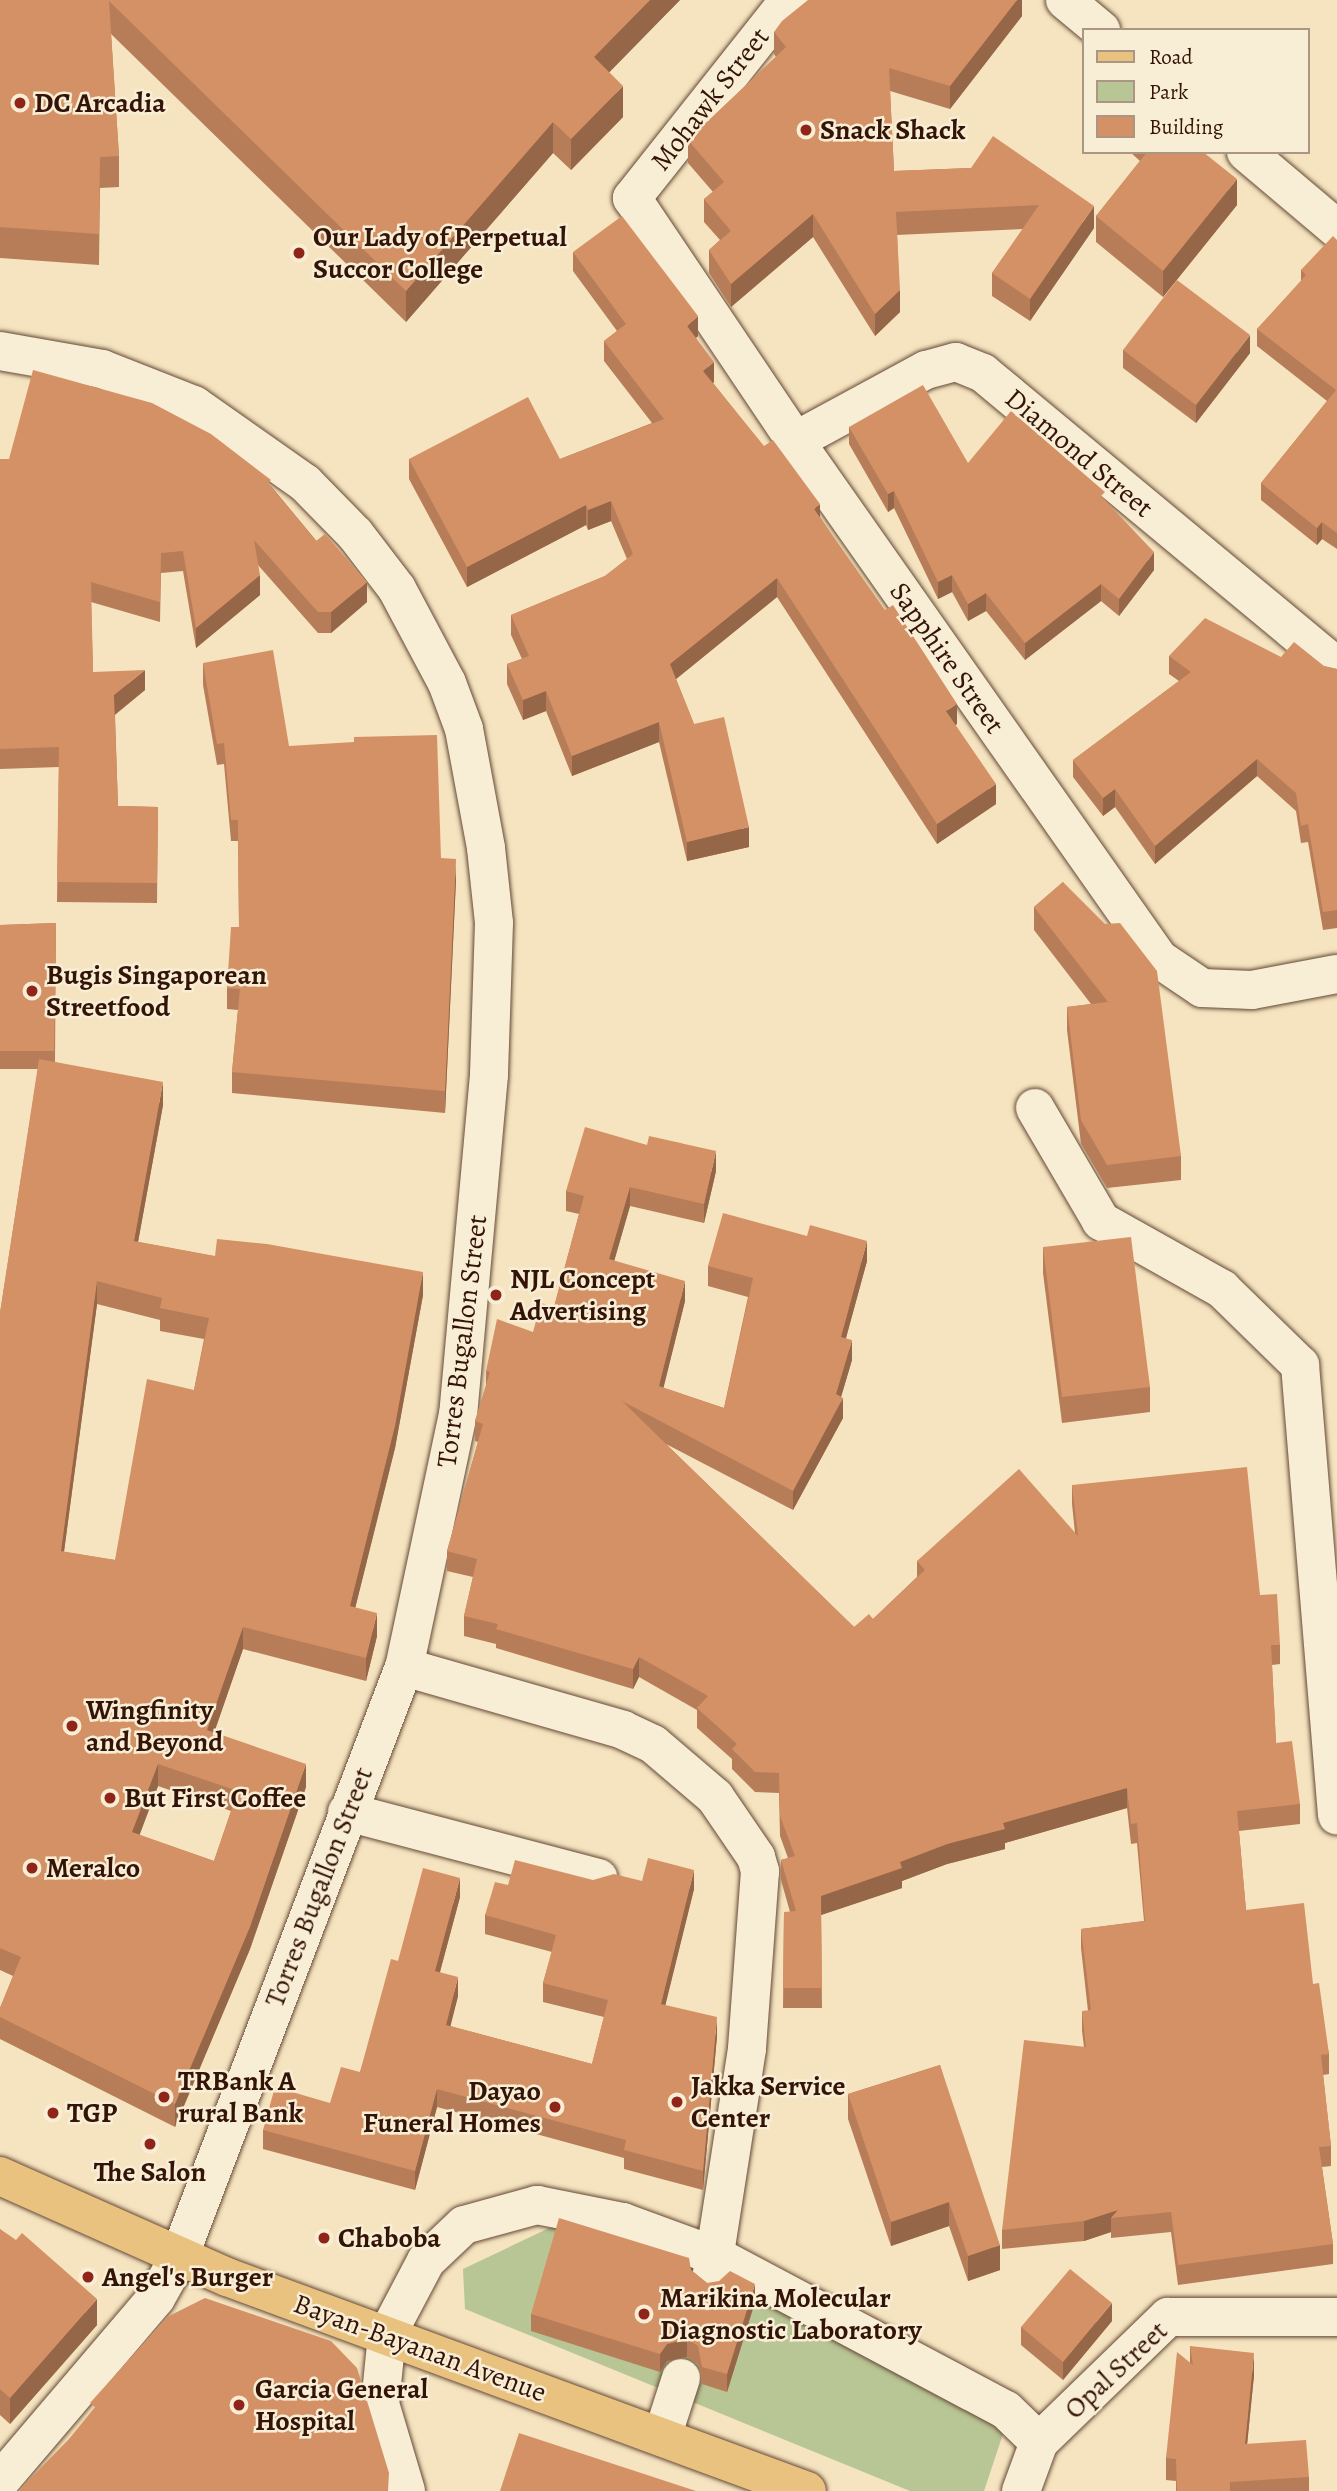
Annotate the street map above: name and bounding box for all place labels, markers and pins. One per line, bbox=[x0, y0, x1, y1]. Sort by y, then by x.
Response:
place label: DC Arcadia bbox=[34, 86, 166, 120]
marker: DC Arcadia bbox=[12, 95, 28, 111]
place label: Snack Shack bbox=[820, 113, 965, 147]
marker: Snack Shack bbox=[798, 122, 814, 138]
place label: Our Lady of Perpetual Succor College bbox=[313, 220, 567, 286]
marker: Our Lady of Perpetual Succor College bbox=[291, 245, 307, 261]
place label: Bugis Singaporean Streetfood bbox=[46, 958, 267, 1024]
marker: Bugis Singaporean Streetfood bbox=[24, 983, 40, 999]
place label: NJL Concept Advertising bbox=[510, 1262, 655, 1328]
marker: NJL Concept Advertising bbox=[488, 1287, 504, 1303]
place label: Wingfinity and Beyond bbox=[86, 1693, 223, 1759]
marker: Wingfinity and Beyond bbox=[64, 1718, 80, 1734]
place label: But First Coffee bbox=[124, 1781, 306, 1815]
marker: But First Coffee bbox=[102, 1790, 118, 1806]
place label: Meralco bbox=[46, 1851, 140, 1885]
marker: Meralco bbox=[24, 1860, 40, 1876]
place label: TRBank A rural Bank bbox=[178, 2064, 303, 2130]
place label: Jakka Service Center bbox=[691, 2069, 845, 2135]
place label: Dayao Funeral Homes bbox=[363, 2074, 541, 2140]
marker: TRBank A rural Bank bbox=[156, 2089, 172, 2105]
marker: Jakka Service Center bbox=[669, 2094, 685, 2110]
place label: TGP bbox=[67, 2096, 117, 2130]
marker: Dayao Funeral Homes bbox=[547, 2099, 563, 2115]
marker: TGP bbox=[45, 2105, 61, 2121]
marker: The Salon bbox=[142, 2136, 158, 2152]
place label: The Salon bbox=[94, 2155, 206, 2189]
place label: Chaboba bbox=[338, 2221, 441, 2255]
marker: Chaboba bbox=[316, 2230, 332, 2246]
place label: Angel's Burger bbox=[102, 2260, 273, 2294]
marker: Angel's Burger bbox=[80, 2269, 96, 2285]
place label: Marikina Molecular Diagnostic Laboratory bbox=[660, 2281, 922, 2347]
marker: Marikina Molecular Diagnostic Laboratory bbox=[634, 2304, 654, 2324]
place label: Garcia General Hospital bbox=[255, 2372, 428, 2438]
marker: Garcia General Hospital bbox=[229, 2395, 249, 2415]

